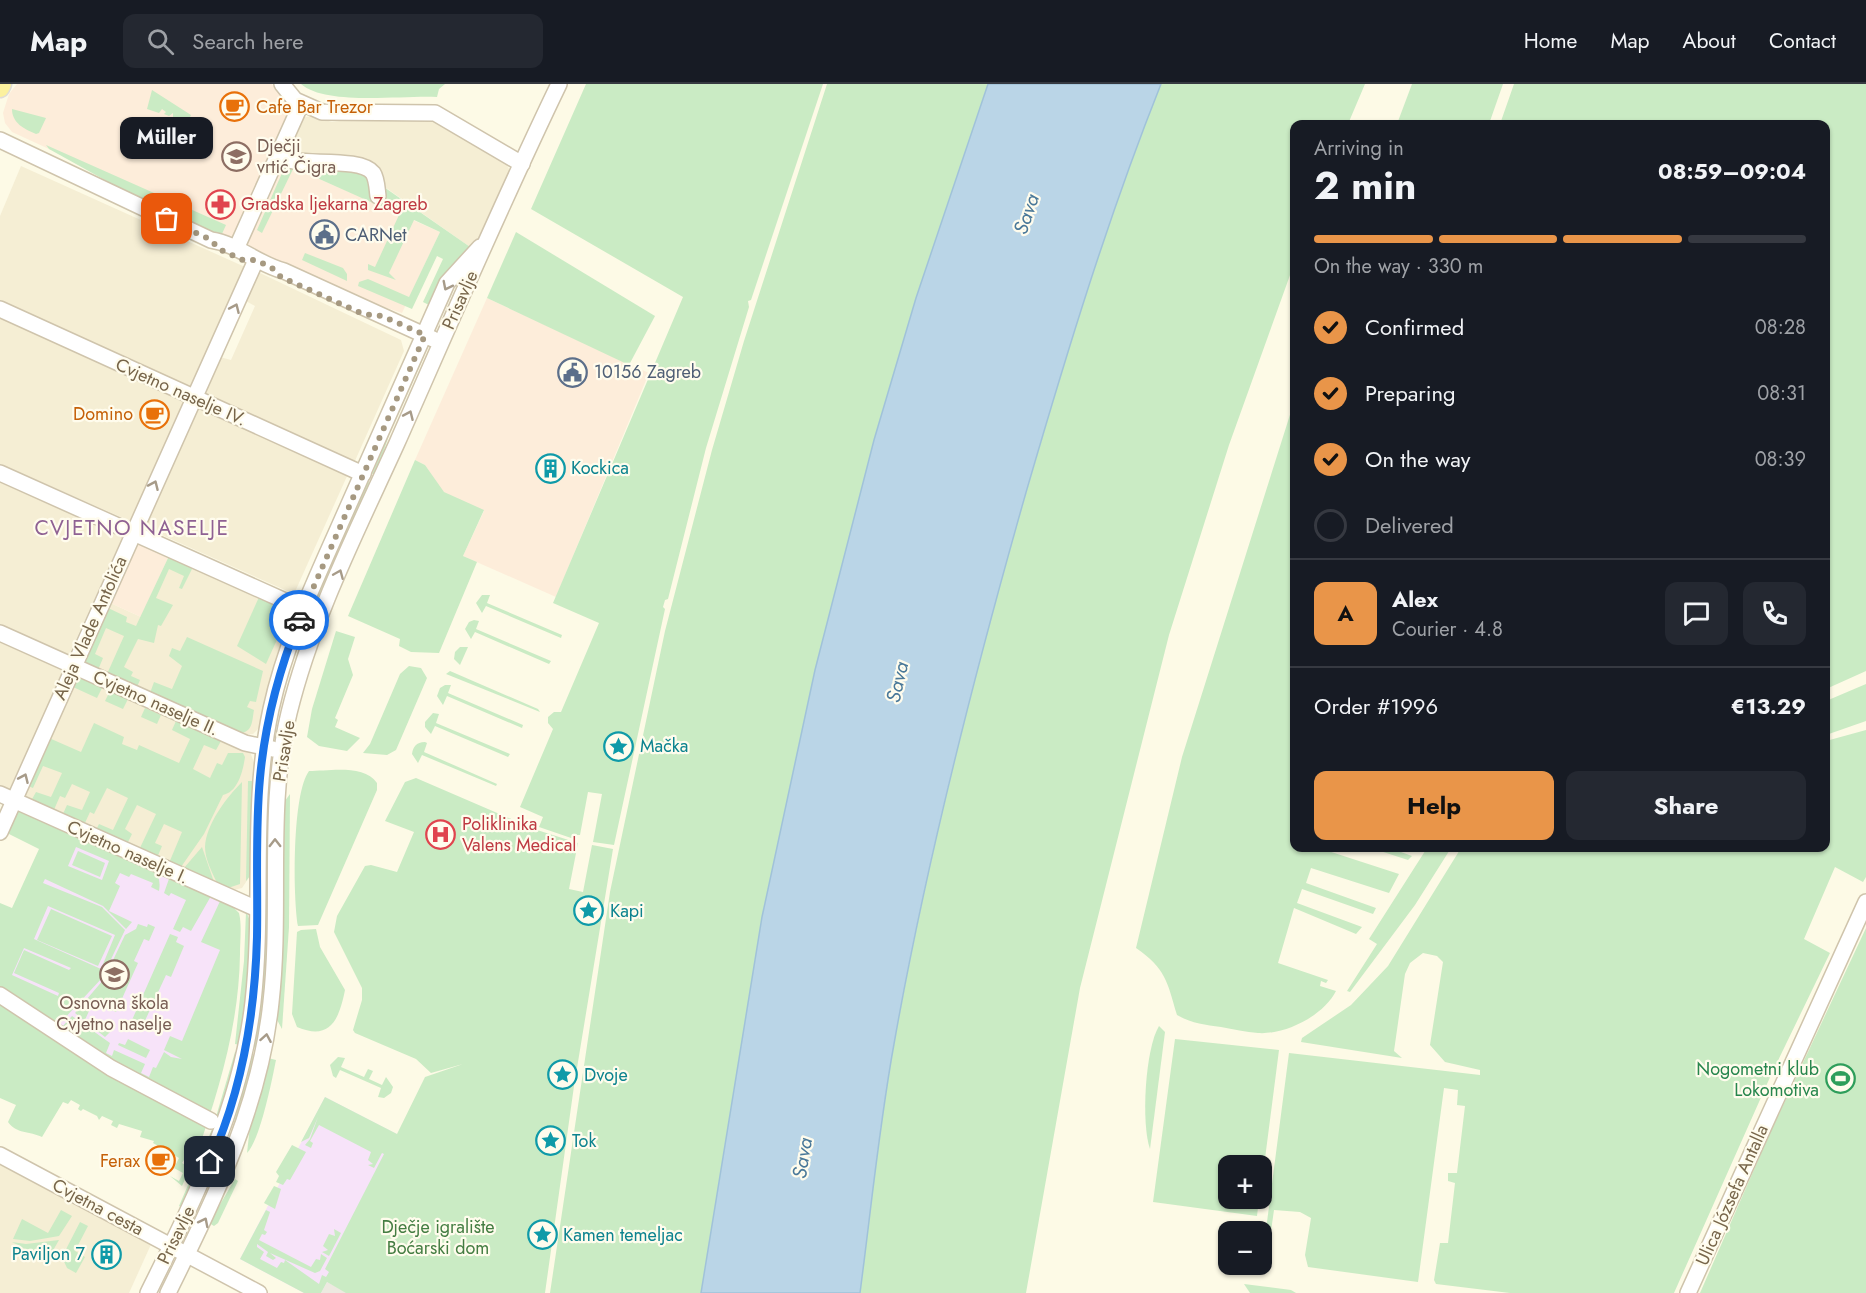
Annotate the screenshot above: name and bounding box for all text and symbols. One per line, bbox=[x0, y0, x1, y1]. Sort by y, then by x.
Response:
search box bbox=[123, 14, 543, 68]
text: Map bbox=[30, 21, 87, 62]
icon: search bbox=[144, 25, 177, 58]
text: Search here bbox=[192, 25, 304, 57]
text: Home bbox=[1524, 26, 1577, 56]
text: Map bbox=[1610, 26, 1650, 56]
text: About bbox=[1683, 26, 1736, 56]
text: Contact bbox=[1769, 26, 1836, 56]
cafe icon: Cafe Bar Trezor bbox=[219, 91, 251, 123]
place label: Cafe Bar Trezor bbox=[256, 94, 374, 120]
callout: Müller bbox=[120, 117, 213, 159]
text: Müller bbox=[137, 123, 196, 152]
place label: Dječji vrtić Čigra bbox=[257, 133, 336, 180]
text: Arriving in bbox=[1314, 134, 1404, 163]
school or university icon: Dječji vrtić Čigra bbox=[220, 140, 252, 172]
text: 08:59–09:04 bbox=[1658, 155, 1806, 187]
text: 2 min bbox=[1314, 157, 1416, 214]
pharmacy icon: Gradska ljekarna Zagreb bbox=[204, 188, 236, 220]
water label: Sava bbox=[1006, 190, 1047, 238]
place label: Gradska ljekarna Zagreb bbox=[241, 191, 428, 217]
pin bbox=[141, 193, 192, 244]
icon: bag bbox=[150, 202, 183, 235]
public building icon: CARNet bbox=[308, 219, 340, 251]
place label: CARNet bbox=[345, 222, 407, 248]
text: On the way · 330 m bbox=[1314, 252, 1483, 281]
street label: Prisavlje bbox=[436, 266, 484, 334]
one-way arrow bbox=[442, 280, 454, 291]
one-way arrow bbox=[227, 303, 239, 314]
icon: check bbox=[1314, 311, 1347, 344]
text: Confirmed bbox=[1365, 311, 1464, 343]
text: 08:28 bbox=[1755, 313, 1806, 342]
street label: Cvjetno naselje IV. bbox=[111, 351, 251, 433]
public building icon: 10156 Zagreb bbox=[557, 356, 589, 388]
place label: 10156 Zagreb bbox=[594, 359, 701, 385]
icon: check bbox=[1314, 377, 1347, 410]
text: Preparing bbox=[1365, 377, 1456, 409]
text: 08:31 bbox=[1757, 379, 1806, 408]
cafe icon: Domino bbox=[138, 398, 170, 430]
place label: Domino bbox=[73, 401, 133, 427]
one-way arrow bbox=[402, 410, 414, 421]
icon: check bbox=[1314, 443, 1347, 476]
text: On the way bbox=[1365, 443, 1470, 475]
text: 08:39 bbox=[1755, 445, 1806, 474]
building icon: Kockica bbox=[534, 452, 566, 484]
place label: Kockica bbox=[571, 455, 629, 481]
one-way arrow bbox=[147, 481, 159, 492]
text: Delivered bbox=[1365, 509, 1454, 541]
district label: CVJETNO NASELJE bbox=[34, 513, 230, 543]
street label: Aleja Vlade Antolića bbox=[47, 552, 133, 704]
one-way arrow bbox=[331, 570, 343, 581]
button: chat bbox=[1665, 582, 1728, 645]
button: phone bbox=[1743, 582, 1806, 645]
text: Alex bbox=[1392, 583, 1438, 615]
courier bbox=[269, 590, 329, 650]
text: A bbox=[1337, 597, 1354, 629]
icon: car bbox=[283, 604, 316, 637]
text: Courier · 4.8 bbox=[1392, 615, 1503, 644]
water label: Sava bbox=[879, 659, 916, 705]
street label: Cvjetno naselje II. bbox=[89, 664, 223, 742]
text: Order #1996 bbox=[1314, 690, 1438, 722]
text: €13.29 bbox=[1731, 690, 1806, 722]
street label: Prisavlje bbox=[266, 718, 302, 784]
place icon: Mačka bbox=[603, 730, 635, 762]
place label: Mačka bbox=[640, 733, 688, 759]
button: Help bbox=[1314, 771, 1554, 840]
button: Share bbox=[1566, 771, 1806, 840]
one-way arrow bbox=[16, 774, 28, 785]
place label: Poliklinika Valens Medical bbox=[462, 811, 576, 858]
street label: Cvjetno naselje I. bbox=[63, 814, 193, 890]
hospital icon: Poliklinika Valens Medical bbox=[425, 818, 457, 850]
one-way arrow bbox=[269, 839, 281, 848]
place icon: Kapi bbox=[573, 895, 605, 927]
place label: Kapi bbox=[610, 898, 644, 924]
school or university icon: Osnovna škola Cvjetno naselje bbox=[98, 958, 130, 990]
place label: Osnovna škola Cvjetno naselje bbox=[56, 990, 172, 1037]
one-way arrow bbox=[259, 1033, 272, 1043]
place label: Nogometni klub Lokomotiva bbox=[1696, 1056, 1819, 1103]
place icon: Dvoje bbox=[547, 1059, 579, 1091]
place label: Dvoje bbox=[584, 1062, 628, 1088]
sports icon: Nogometni klub Lokomotiva bbox=[1824, 1063, 1856, 1095]
street label: Ulica Józsefa Antalla bbox=[1689, 1120, 1775, 1270]
place icon: Tok bbox=[535, 1125, 567, 1157]
place label: Tok bbox=[572, 1128, 596, 1154]
water label: Sava bbox=[785, 1135, 820, 1181]
pin bbox=[184, 1136, 235, 1187]
cafe icon: Ferax bbox=[145, 1145, 177, 1177]
icon: home bbox=[193, 1145, 226, 1178]
place label: Ferax bbox=[100, 1148, 140, 1174]
map controls bbox=[1218, 1155, 1272, 1275]
button: + bbox=[1218, 1155, 1272, 1209]
street label: Cvjetna cesta bbox=[48, 1172, 148, 1242]
street label: Prisavlje bbox=[151, 1201, 201, 1269]
park label: Dječje igralište Boćarski dom bbox=[381, 1214, 495, 1261]
one-way arrow bbox=[196, 1217, 208, 1228]
place icon: Kamen temeljac bbox=[526, 1219, 558, 1251]
button: − bbox=[1218, 1221, 1272, 1275]
place label: Kamen temeljac bbox=[563, 1222, 683, 1248]
building icon: Paviljon 7 bbox=[90, 1238, 122, 1270]
place label: Paviljon 7 bbox=[12, 1241, 86, 1267]

